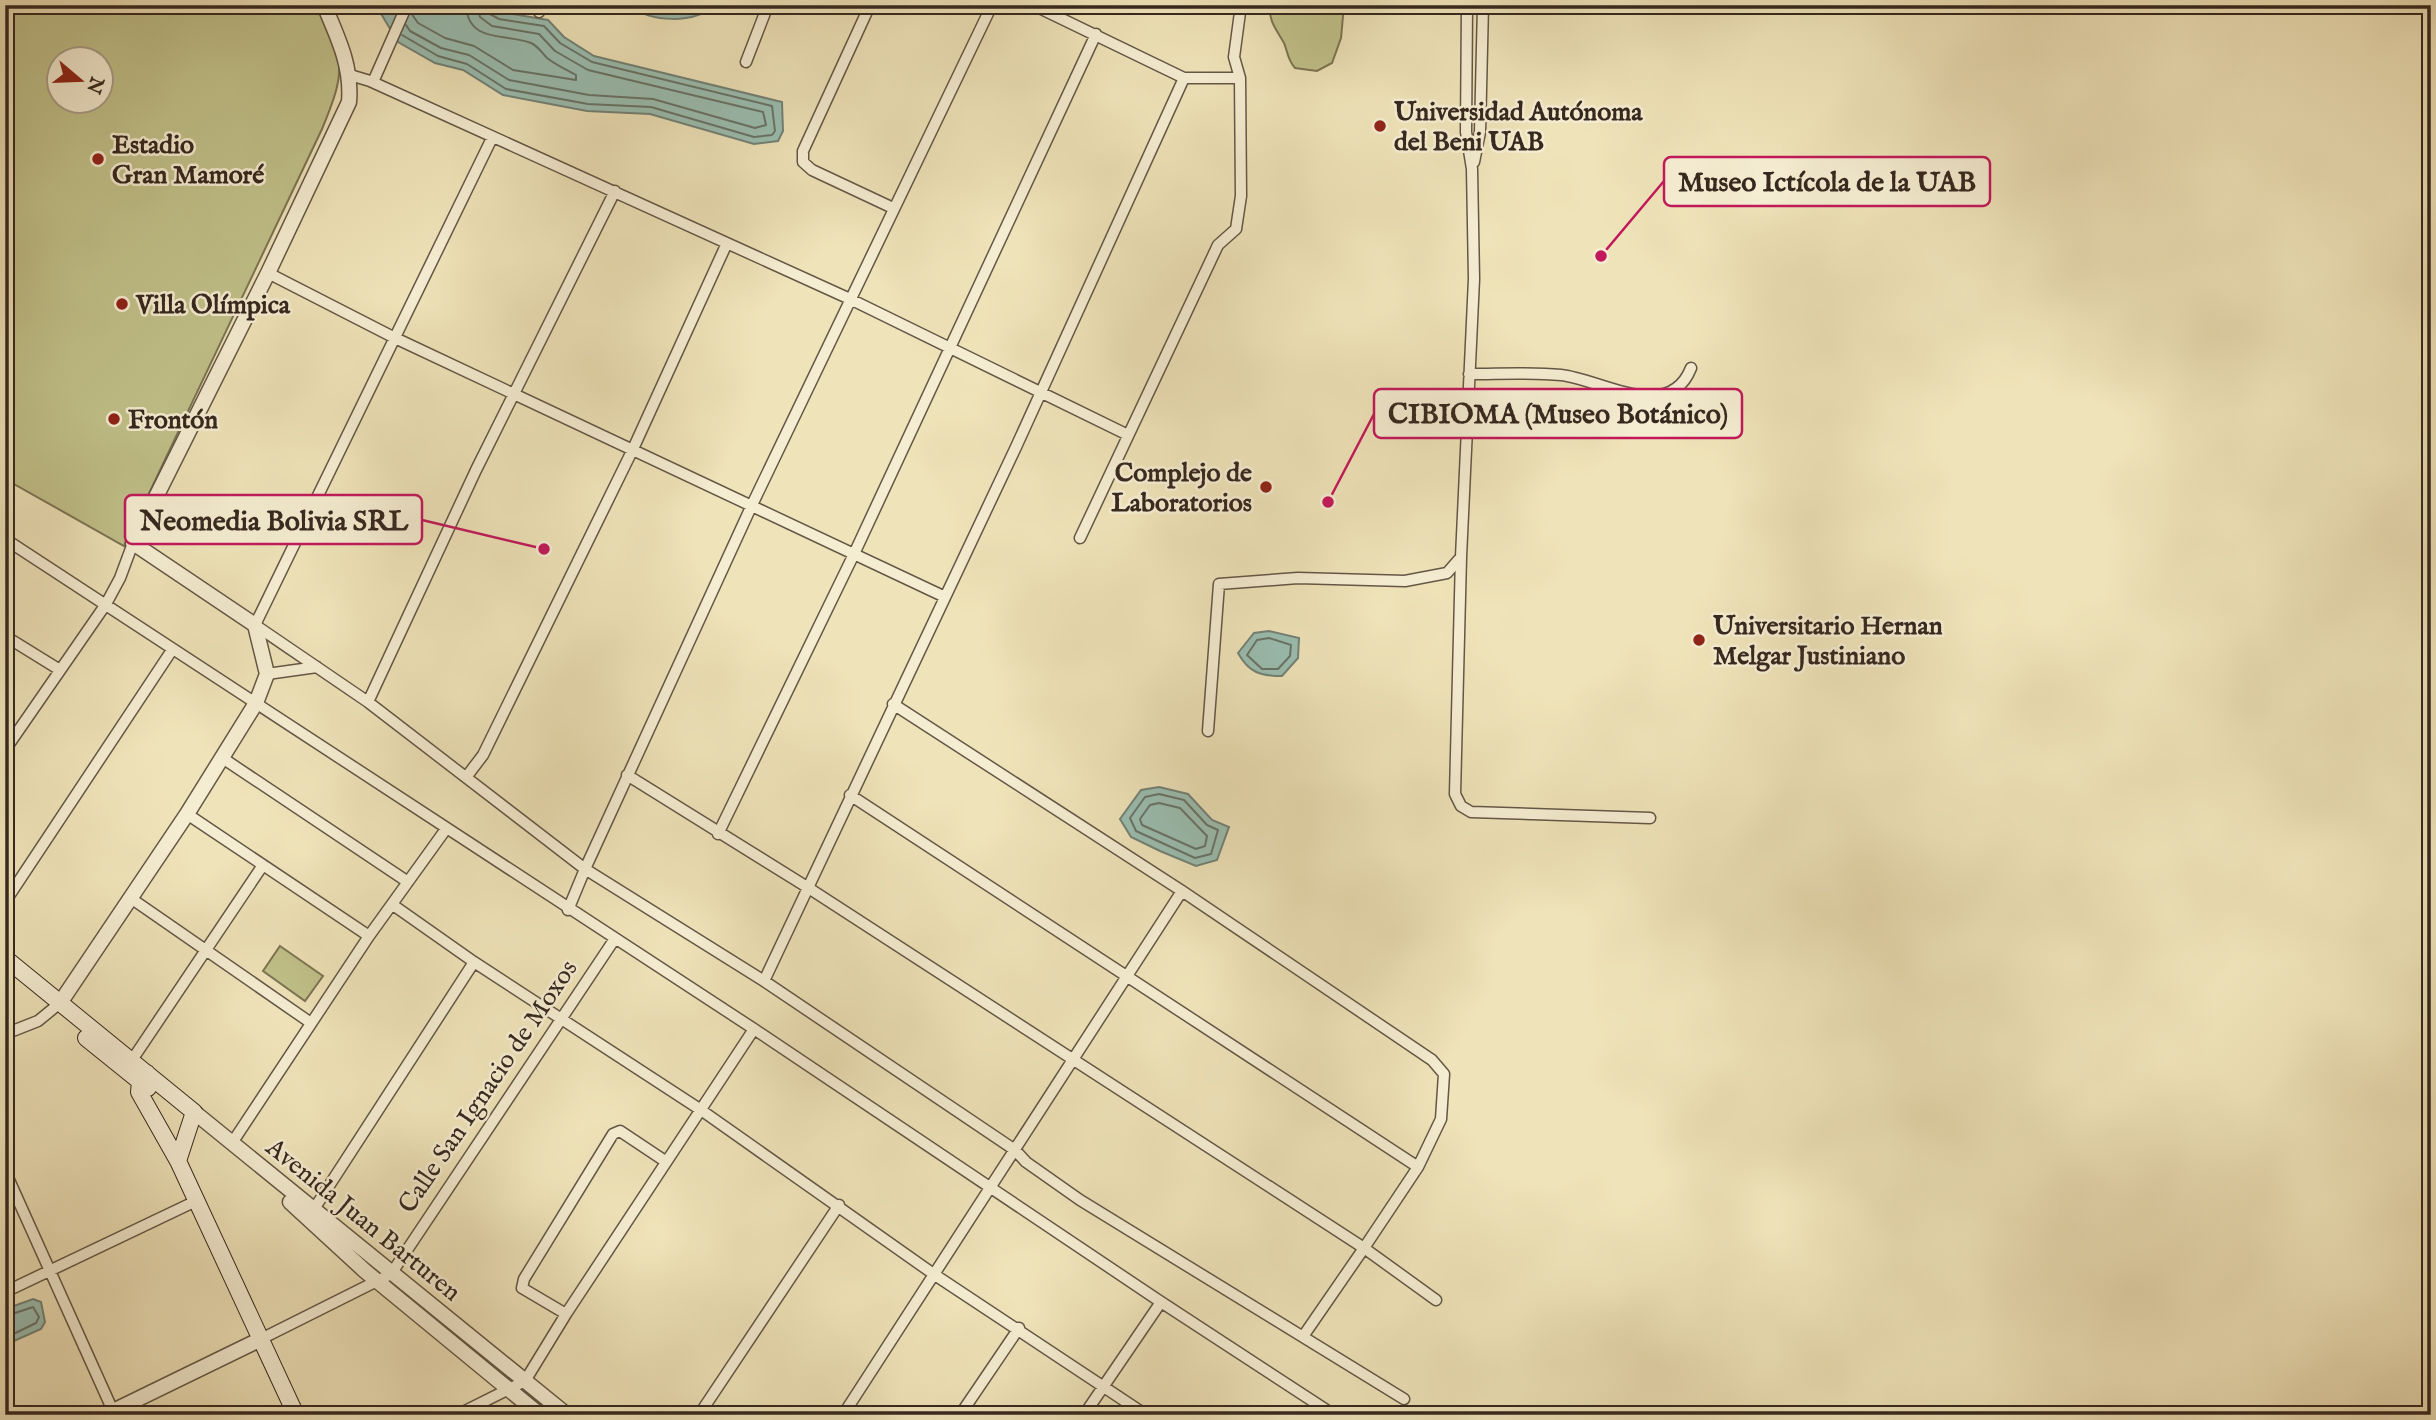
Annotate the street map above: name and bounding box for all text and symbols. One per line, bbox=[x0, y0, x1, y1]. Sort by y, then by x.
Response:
north arrow bbox=[46, 46, 116, 116]
text: N bbox=[80, 72, 109, 97]
place label: Universidad Autónoma del Beni UAB bbox=[1393, 96, 1643, 159]
marker: Universidad Autónoma del Beni UAB bbox=[1372, 118, 1388, 134]
place label: Estadio Gran Mamoré bbox=[112, 129, 264, 192]
marker: Estadio Gran Mamoré bbox=[90, 151, 106, 167]
callout: Museo Ictícola de la UAB bbox=[1664, 157, 1990, 206]
text: Museo Ictícola de la UAB bbox=[1678, 166, 1976, 201]
place label: Villa Olímpica bbox=[135, 289, 291, 322]
marker: Villa Olímpica bbox=[114, 296, 130, 312]
callout: CIBIOMA (Museo Botánico) bbox=[1374, 389, 1742, 438]
text: CIBIOMA (Museo Botánico) bbox=[1388, 398, 1728, 433]
place label: Frontón bbox=[128, 404, 218, 437]
marker: Frontón bbox=[106, 411, 122, 427]
place label: Complejo de Laboratorios bbox=[1111, 457, 1252, 520]
marker: Complejo de Laboratorios bbox=[1258, 479, 1274, 495]
callout: Neomedia Bolivia SRL bbox=[125, 495, 422, 544]
text: Neomedia Bolivia SRL bbox=[139, 505, 409, 540]
place label: Universitario Hernan Melgar Justiniano bbox=[1712, 610, 1943, 673]
marker: Universitario Hernan Melgar Justiniano bbox=[1691, 632, 1707, 648]
street label: Calle San Ignacio de Moxos bbox=[391, 954, 585, 1220]
street label: Avenida Juan Barturen bbox=[258, 1131, 467, 1309]

